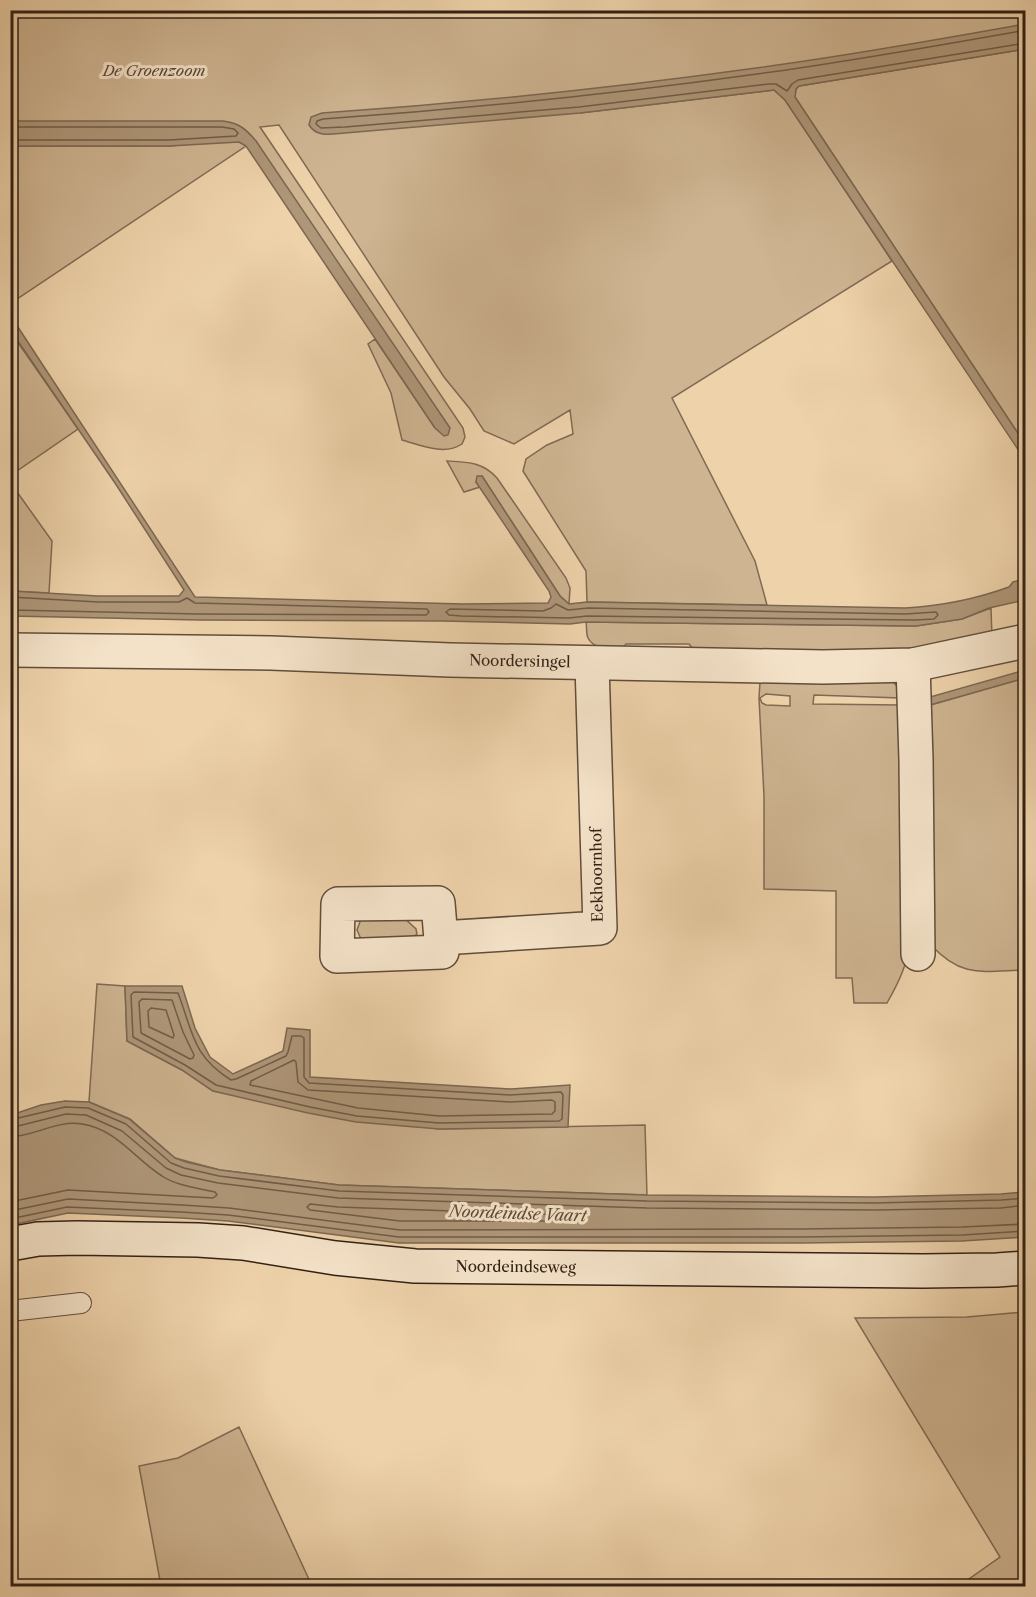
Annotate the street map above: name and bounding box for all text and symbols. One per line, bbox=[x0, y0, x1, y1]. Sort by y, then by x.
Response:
park label: De Groenzoom bbox=[102, 61, 205, 80]
street label: Noordersingel bbox=[469, 650, 571, 671]
street label: Eekhoornhof bbox=[586, 826, 607, 923]
water label: Noordeindse Vaart bbox=[447, 1201, 588, 1225]
street label: Noordeindseweg bbox=[456, 1256, 576, 1277]

